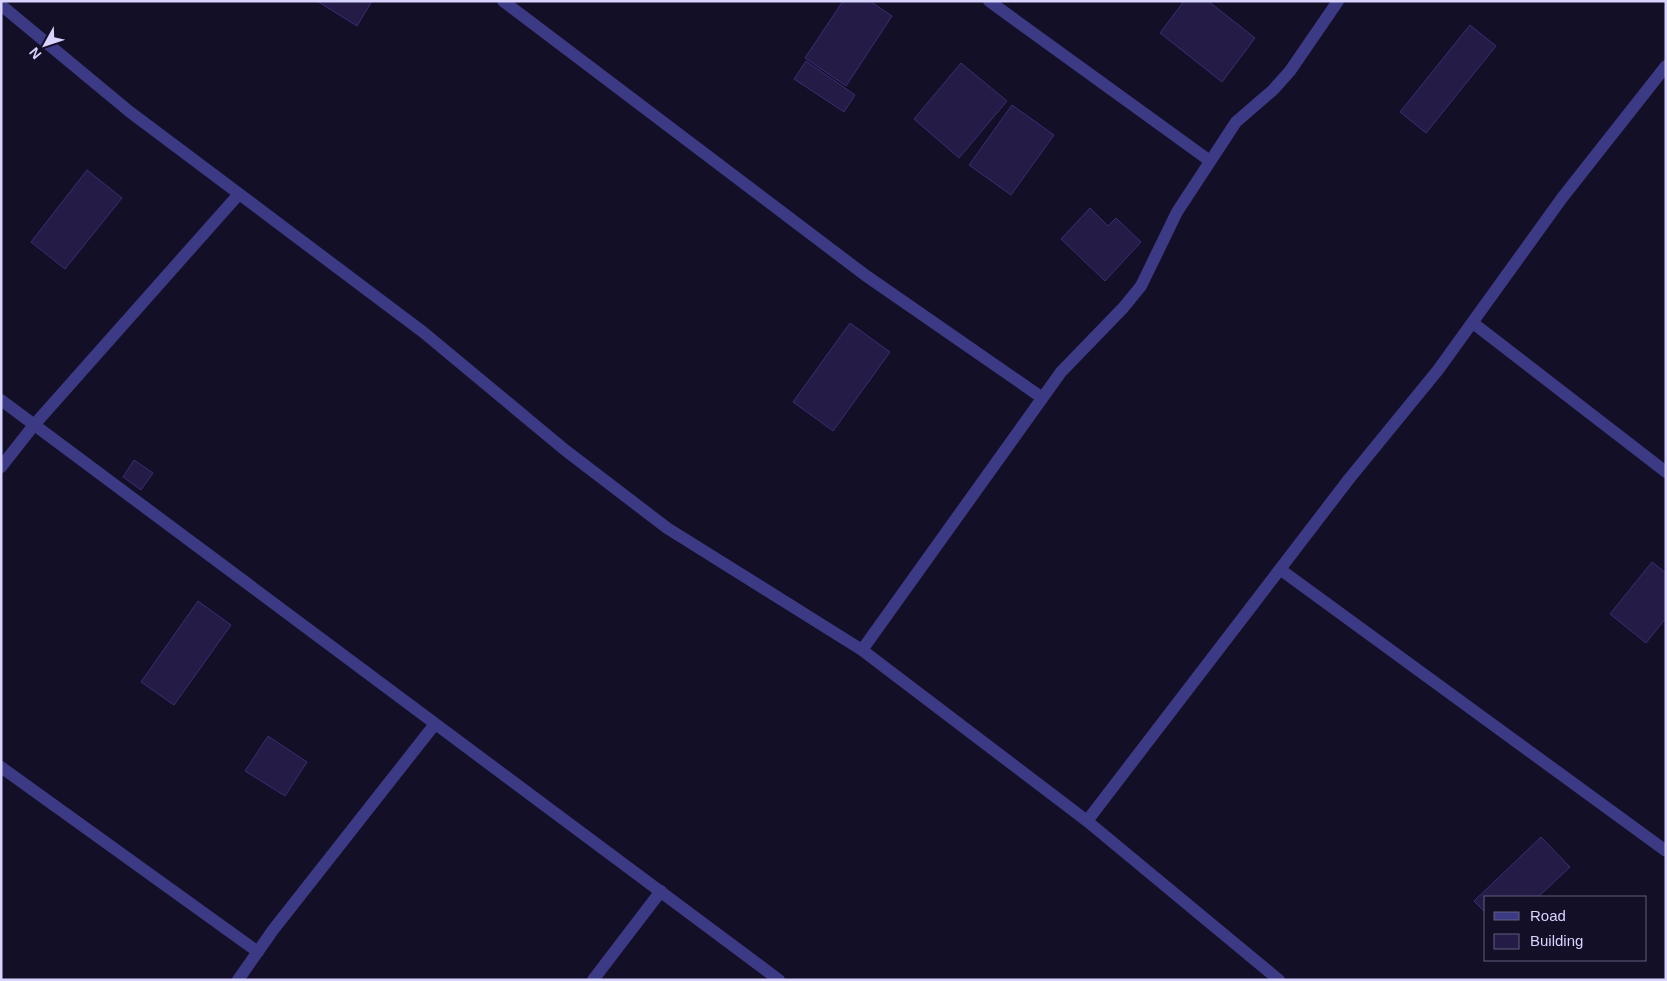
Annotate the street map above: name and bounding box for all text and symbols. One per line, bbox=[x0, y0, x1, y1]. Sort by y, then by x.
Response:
north arrow bbox=[20, 20, 70, 70]
text: N bbox=[26, 44, 44, 62]
legend bbox=[1484, 896, 1647, 961]
text: Road bbox=[1530, 907, 1566, 924]
text: Building bbox=[1530, 932, 1583, 949]

